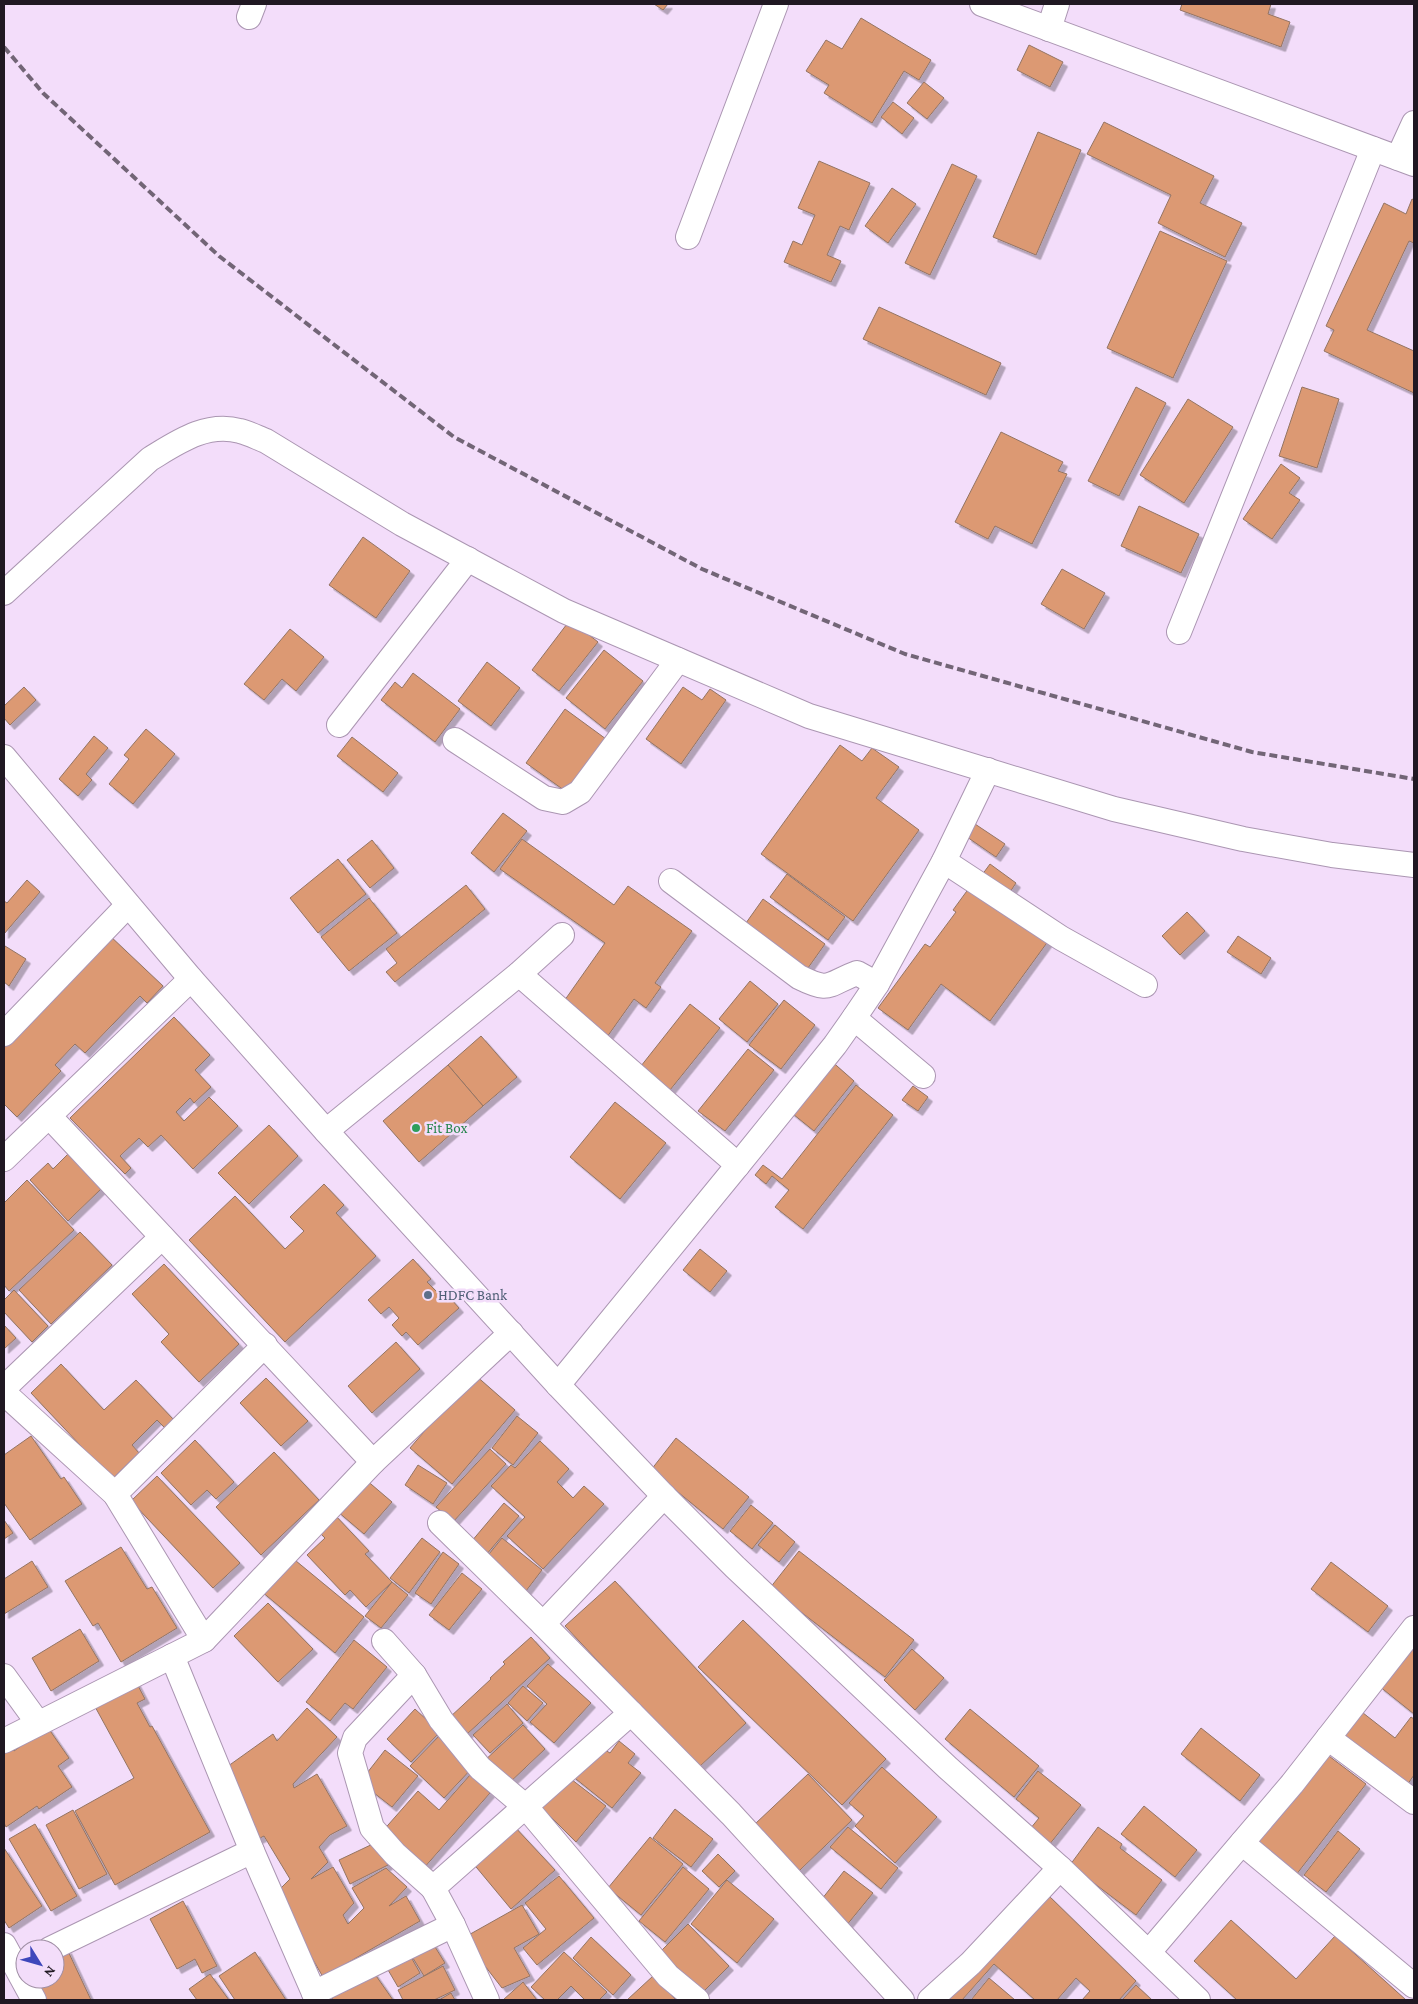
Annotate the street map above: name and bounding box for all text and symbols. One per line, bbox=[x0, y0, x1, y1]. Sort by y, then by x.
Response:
place label: Fit Box bbox=[426, 1120, 468, 1136]
marker: Fit Box bbox=[410, 1122, 422, 1134]
place label: HDFC Bank bbox=[438, 1287, 508, 1303]
marker: HDFC Bank bbox=[422, 1289, 434, 1301]
north arrow bbox=[15, 1939, 65, 1989]
text: N bbox=[41, 1963, 60, 1981]

